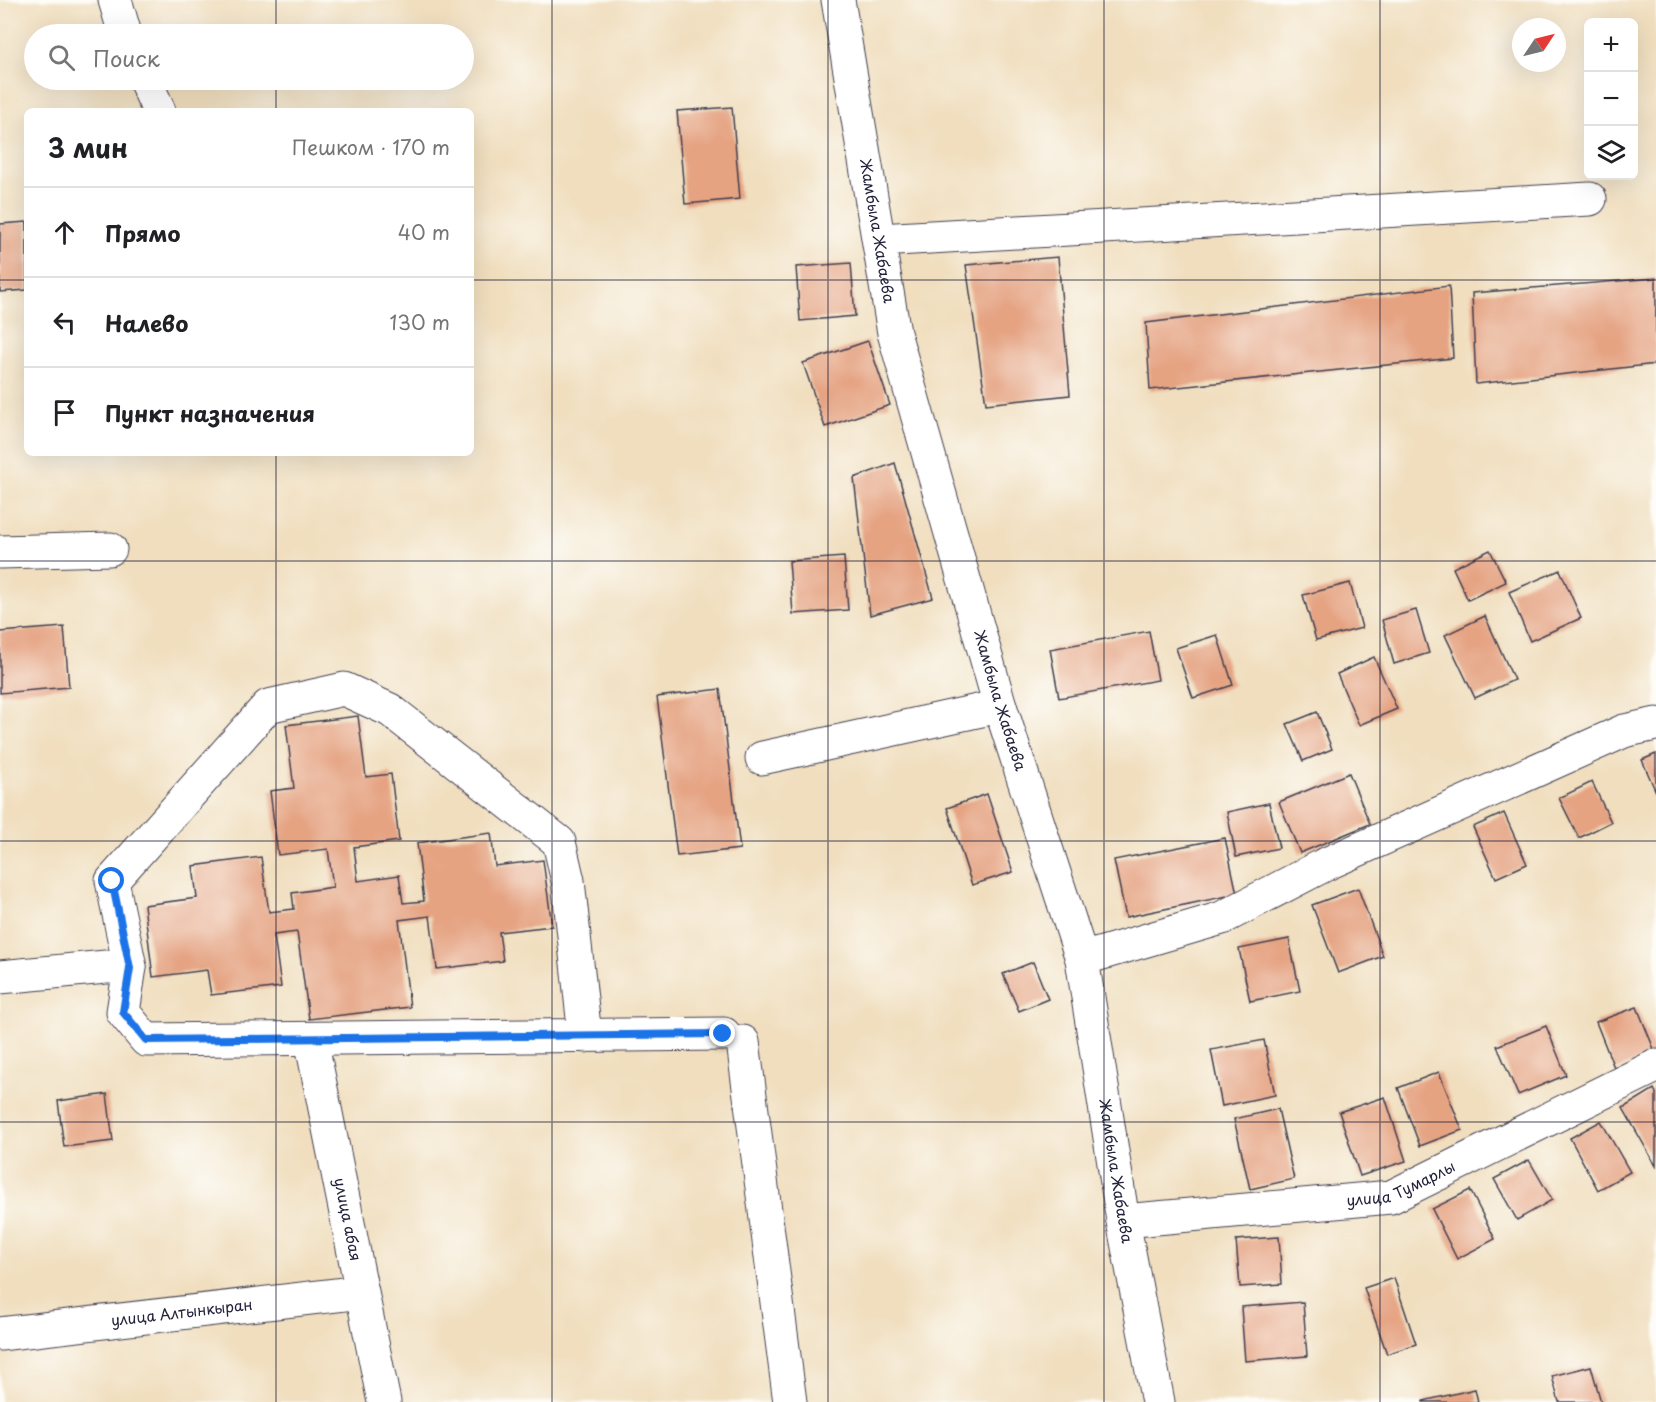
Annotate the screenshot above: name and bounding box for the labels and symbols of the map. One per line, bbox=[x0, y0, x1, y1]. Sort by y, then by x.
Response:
north arrow bbox=[1512, 18, 1566, 72]
street label: Жамбыла Жабаева bbox=[855, 157, 902, 305]
street label: Жамбыла Жабаева bbox=[969, 627, 1033, 774]
route start bbox=[98, 867, 124, 893]
route end bbox=[709, 1020, 735, 1046]
street label: Жамбыла Жабаева bbox=[1094, 1097, 1140, 1246]
street label: улица Тумарлы bbox=[1345, 1154, 1459, 1211]
street label: улица абая bbox=[329, 1175, 368, 1263]
street label: улица Алтынкыран bbox=[110, 1292, 254, 1331]

